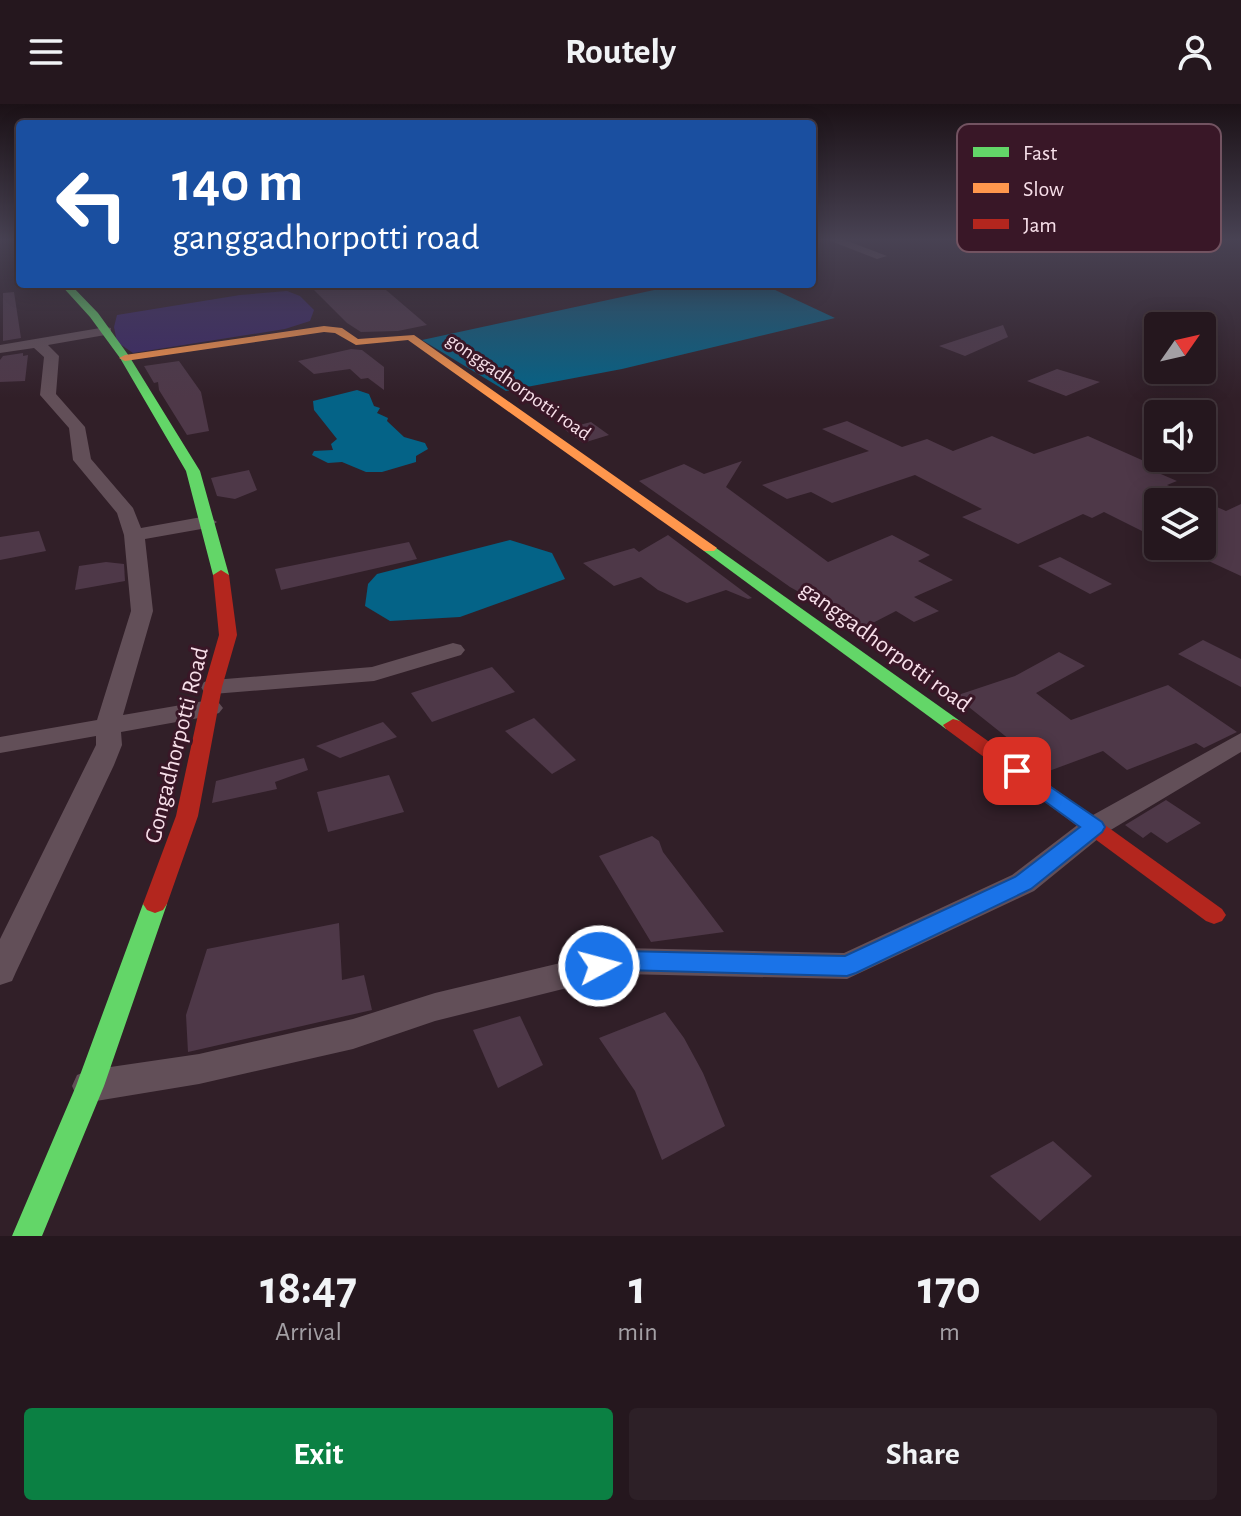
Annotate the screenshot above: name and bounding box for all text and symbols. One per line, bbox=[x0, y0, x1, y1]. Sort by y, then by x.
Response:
icon: menu bbox=[24, 30, 68, 74]
icon: person bbox=[1173, 30, 1217, 74]
text: Routely bbox=[565, 34, 676, 70]
legend bbox=[957, 124, 1221, 252]
text: Fast bbox=[1023, 142, 1057, 164]
icon: left bbox=[40, 152, 144, 256]
text: 140 m bbox=[172, 155, 303, 211]
text: Slow bbox=[1023, 178, 1064, 200]
text: Jam bbox=[1023, 214, 1057, 236]
text: ganggadhorpotti road bbox=[172, 220, 480, 256]
north arrow bbox=[1144, 312, 1216, 384]
map controls bbox=[1144, 312, 1216, 560]
street label: gonggadhorpotti road bbox=[442, 329, 594, 444]
button: sound bbox=[1144, 400, 1216, 472]
button: layers bbox=[1144, 488, 1216, 560]
street label: ganggadhorpotti road bbox=[795, 577, 975, 717]
street label: Gongadhorpotti Road bbox=[141, 645, 213, 846]
pin bbox=[983, 737, 1051, 805]
icon: arrive bbox=[995, 749, 1039, 793]
position arrow bbox=[557, 924, 641, 1008]
text: 18:47 bbox=[260, 1265, 357, 1313]
text: 1 bbox=[629, 1265, 646, 1313]
text: 170 bbox=[918, 1265, 981, 1313]
text: Arrival bbox=[275, 1319, 342, 1345]
text: min bbox=[617, 1319, 658, 1345]
text: m bbox=[939, 1319, 960, 1345]
button: Exit bbox=[24, 1408, 613, 1500]
button: Share bbox=[629, 1408, 1217, 1500]

